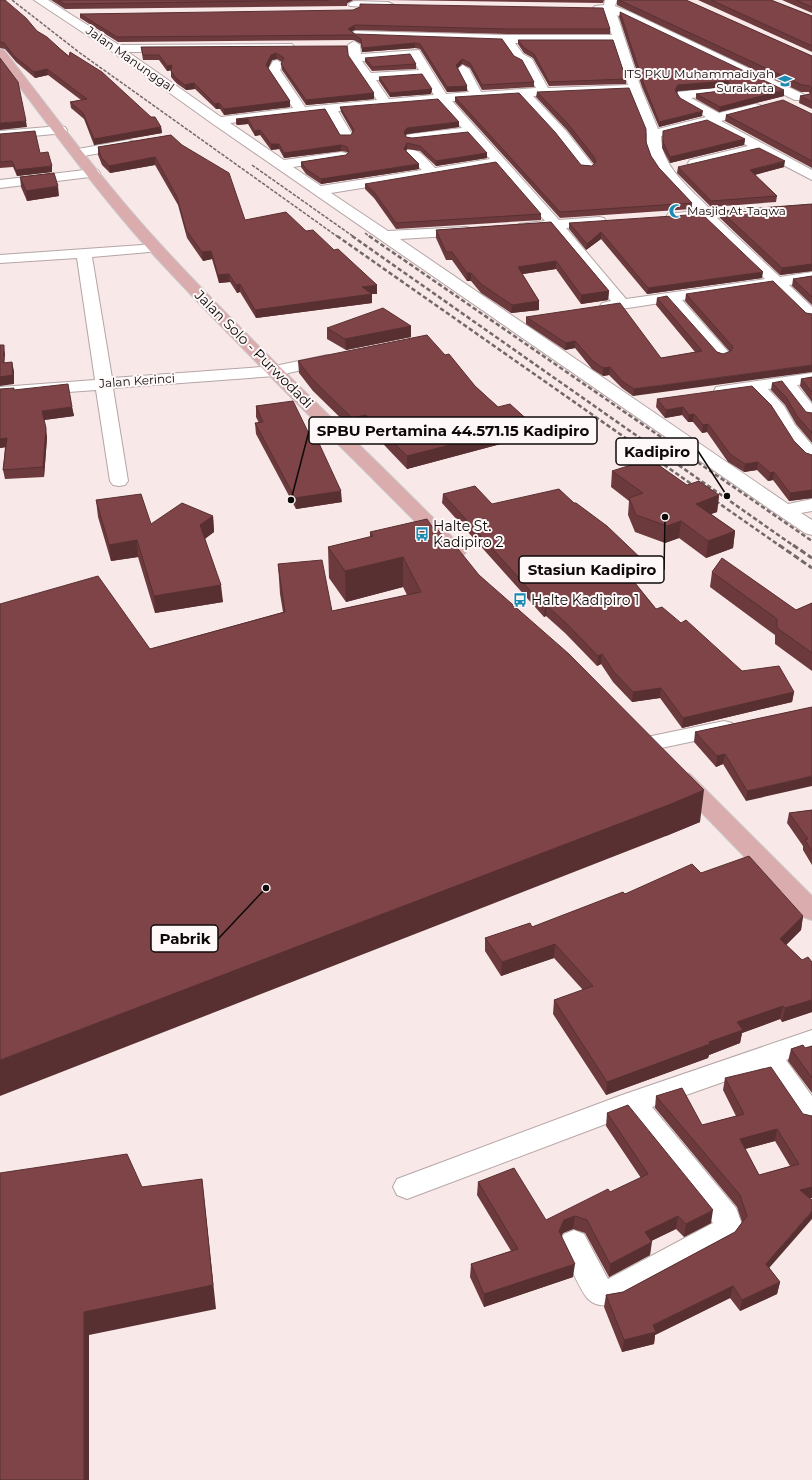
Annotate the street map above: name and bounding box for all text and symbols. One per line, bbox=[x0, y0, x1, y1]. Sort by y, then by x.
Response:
street label: Jalan Manunggal bbox=[82, 22, 177, 95]
place label: ITS PKU Muhammadiyah Surakarta bbox=[624, 66, 774, 95]
school or university icon: ITS PKU Muhammadiyah Surakarta bbox=[777, 73, 793, 89]
mosque icon: Masjid At-Taqwa bbox=[668, 203, 684, 219]
place label: Masjid At-Taqwa bbox=[687, 203, 786, 218]
street label: Jalan Solo - Purwodadi bbox=[190, 285, 317, 412]
street label: Jalan Kerinci bbox=[97, 370, 175, 391]
callout: SPBU Pertamina 44.571.15 Kadipiro bbox=[309, 417, 597, 444]
text: SPBU Pertamina 44.571.15 Kadipiro bbox=[317, 421, 589, 440]
callout: Kadipiro bbox=[616, 438, 698, 465]
text: Kadipiro bbox=[624, 442, 690, 461]
place label: Halte St. Kadipiro 2 bbox=[433, 517, 503, 551]
bus stop icon: Halte St. Kadipiro 2 bbox=[414, 526, 430, 542]
callout: Stasiun Kadipiro bbox=[519, 556, 664, 583]
text: Stasiun Kadipiro bbox=[528, 560, 656, 579]
place label: Halte Kadipiro 1 bbox=[531, 591, 639, 609]
bus stop icon: Halte Kadipiro 1 bbox=[512, 592, 528, 608]
callout: Pabrik bbox=[151, 925, 218, 952]
text: Pabrik bbox=[159, 929, 211, 948]

